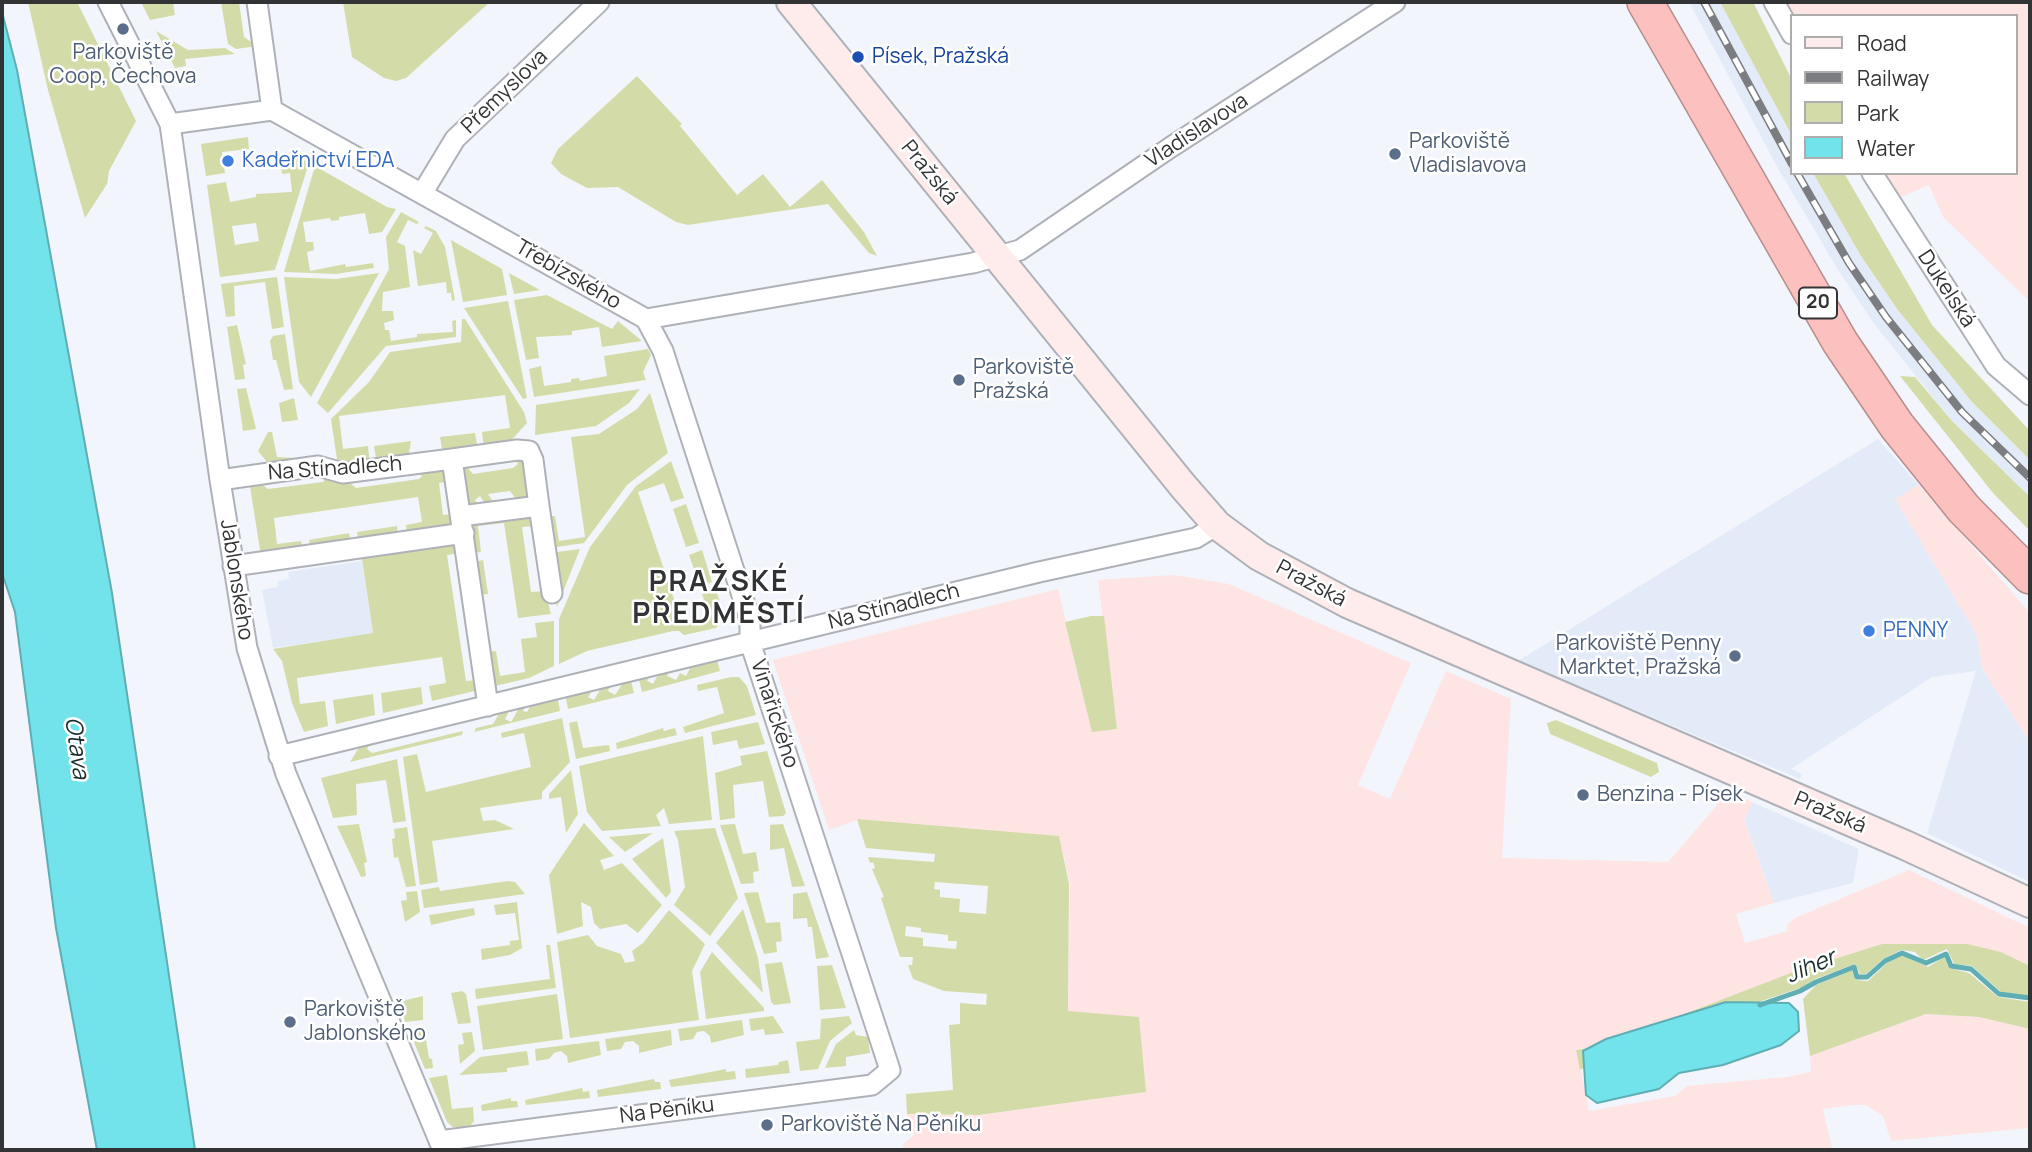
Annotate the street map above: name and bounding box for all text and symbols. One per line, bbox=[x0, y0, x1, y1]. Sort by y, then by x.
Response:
legend bbox=[1790, 14, 2018, 175]
marker: Parkoviště Coop, Čechova bbox=[115, 21, 131, 37]
text: Road bbox=[1857, 29, 1907, 57]
place label: Parkoviště Coop, Čechova bbox=[50, 40, 196, 90]
place label: Písek, Pražská bbox=[872, 44, 1009, 70]
street label: Přemyslova bbox=[457, 45, 553, 139]
marker: Písek, Pražská bbox=[850, 49, 866, 65]
text: Railway bbox=[1857, 64, 1929, 92]
street label: Vladislavova bbox=[1141, 88, 1253, 174]
text: Park bbox=[1857, 99, 1899, 127]
place label: Parkoviště Vladislavova bbox=[1409, 129, 1526, 179]
text: Water bbox=[1857, 134, 1915, 162]
street label: Pražská bbox=[895, 136, 963, 210]
marker: Parkoviště Vladislavova bbox=[1387, 146, 1403, 162]
place label: Kadeřnictví EDA bbox=[242, 148, 395, 174]
marker: Kadeřnictví EDA bbox=[220, 153, 236, 169]
street label: Třebízského bbox=[511, 235, 625, 315]
street label: Dukelská bbox=[1912, 246, 1980, 332]
road number: 20 bbox=[1799, 288, 1837, 318]
place label: Parkoviště Pražská bbox=[973, 355, 1074, 405]
marker: Parkoviště Pražská bbox=[951, 372, 967, 388]
street label: Na Stínadlech bbox=[267, 452, 403, 486]
street label: Jablonského bbox=[214, 518, 258, 642]
street label: Pražská bbox=[1272, 555, 1350, 613]
district label: PRAŽSKÉ PŘEDMĚSTÍ bbox=[633, 566, 805, 632]
street label: Na Stínadlech bbox=[826, 579, 962, 635]
place label: PENNY bbox=[1883, 618, 1948, 644]
marker: PENNY bbox=[1861, 623, 1877, 639]
place label: Parkoviště Penny Marktet, Pražská bbox=[1556, 631, 1721, 681]
marker: Parkoviště Penny Marktet, Pražská bbox=[1727, 648, 1743, 664]
street label: Vinařického bbox=[745, 657, 803, 771]
water label: Otava bbox=[58, 715, 94, 781]
place label: Benzina - Písek bbox=[1597, 782, 1743, 808]
marker: Benzina - Písek bbox=[1575, 787, 1591, 803]
street label: Pražská bbox=[1790, 787, 1870, 839]
water label: Jiher bbox=[1782, 944, 1840, 990]
place label: Parkoviště Jablonského bbox=[304, 997, 426, 1047]
marker: Parkoviště Jablonského bbox=[282, 1014, 298, 1030]
street label: Na Pěníku bbox=[618, 1093, 716, 1129]
place label: Parkoviště Na Pěníku bbox=[781, 1112, 981, 1138]
marker: Parkoviště Na Pěníku bbox=[759, 1117, 775, 1133]

